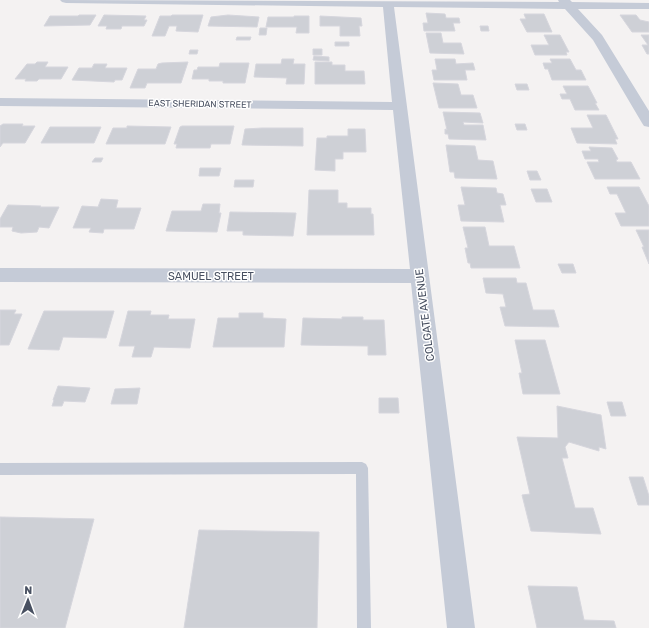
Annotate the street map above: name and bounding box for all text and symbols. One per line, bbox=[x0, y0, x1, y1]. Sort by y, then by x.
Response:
street label: EAST SHERIDAN STREET bbox=[148, 98, 252, 110]
street label: COLGATE AVENUE bbox=[413, 268, 437, 362]
street label: SAMUEL STREET bbox=[168, 270, 255, 283]
north arrow bbox=[8, 580, 48, 620]
text: N bbox=[24, 584, 32, 597]

